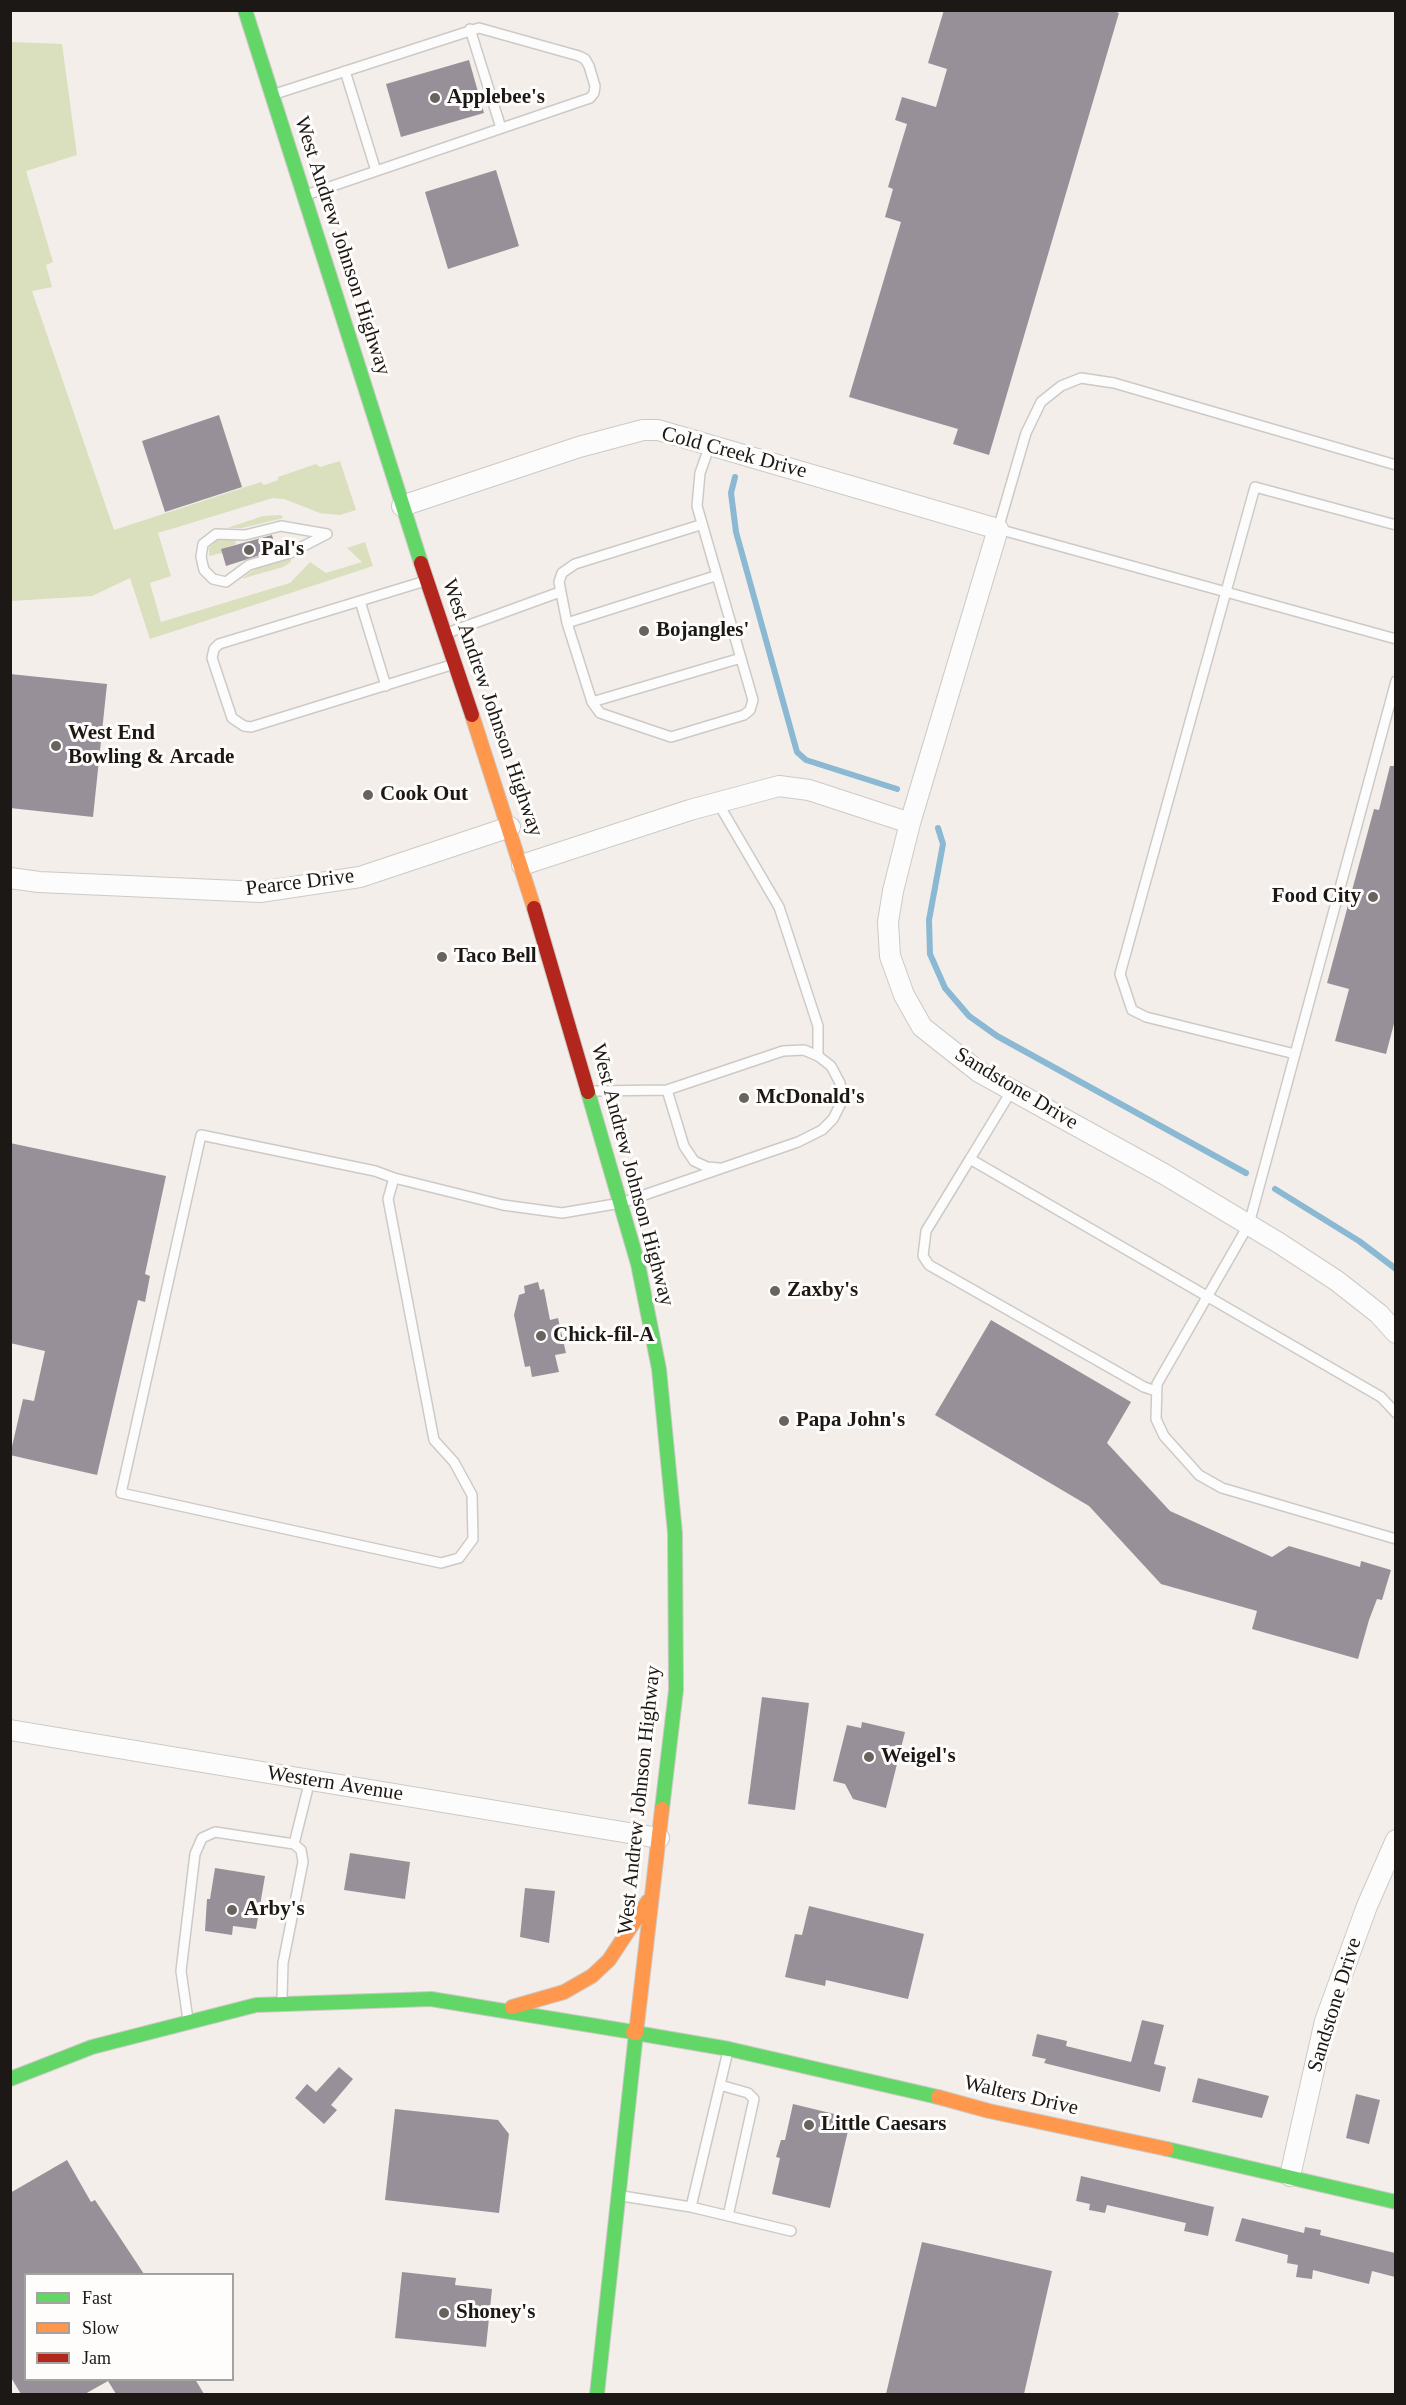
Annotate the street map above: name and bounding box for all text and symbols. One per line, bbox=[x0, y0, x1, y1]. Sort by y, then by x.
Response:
place label: Applebee's bbox=[447, 85, 545, 111]
marker: Applebee's bbox=[428, 91, 442, 105]
street label: West Andrew Johnson Highway bbox=[288, 113, 396, 379]
street label: Cold Creek Drive bbox=[659, 422, 809, 484]
place label: Pal's bbox=[261, 537, 304, 563]
marker: Pal's bbox=[242, 543, 256, 557]
street label: West Andrew Johnson Highway bbox=[436, 576, 548, 840]
place label: Bojangles' bbox=[656, 618, 749, 644]
marker: Bojangles' bbox=[637, 624, 651, 638]
place label: West End Bowling & Arcade bbox=[68, 721, 234, 771]
marker: West End Bowling & Arcade bbox=[49, 739, 63, 753]
place label: Cook Out bbox=[380, 782, 468, 808]
marker: Cook Out bbox=[361, 788, 375, 802]
street label: Pearce Drive bbox=[244, 864, 356, 902]
place label: Food City bbox=[1272, 884, 1361, 910]
marker: Food City bbox=[1366, 890, 1380, 904]
place label: Taco Bell bbox=[454, 944, 537, 970]
marker: Taco Bell bbox=[435, 950, 449, 964]
street label: West Andrew Johnson Highway bbox=[585, 1041, 679, 1309]
street label: Sandstone Drive bbox=[950, 1042, 1082, 1136]
place label: McDonald's bbox=[756, 1085, 865, 1111]
marker: McDonald's bbox=[737, 1091, 751, 1105]
place label: Zaxby's bbox=[787, 1278, 858, 1304]
marker: Zaxby's bbox=[768, 1284, 782, 1298]
place label: Chick-fil-A bbox=[553, 1323, 654, 1349]
marker: Chick-fil-A bbox=[534, 1329, 548, 1343]
place label: Papa John's bbox=[796, 1408, 905, 1434]
marker: Papa John's bbox=[777, 1414, 791, 1428]
street label: West Andrew Johnson Highway bbox=[613, 1664, 667, 1936]
place label: Weigel's bbox=[881, 1744, 956, 1770]
marker: Weigel's bbox=[862, 1750, 876, 1764]
street label: Western Avenue bbox=[265, 1761, 405, 1807]
place label: Arby's bbox=[244, 1897, 305, 1923]
marker: Arby's bbox=[225, 1903, 239, 1917]
street label: Sandstone Drive bbox=[1303, 1935, 1367, 2075]
street label: Walters Drive bbox=[961, 2071, 1081, 2121]
place label: Little Caesars bbox=[821, 2112, 946, 2138]
marker: Little Caesars bbox=[802, 2118, 816, 2132]
legend bbox=[24, 2273, 234, 2381]
text: Fast bbox=[82, 2288, 112, 2308]
place label: Shoney's bbox=[456, 2300, 535, 2326]
marker: Shoney's bbox=[437, 2306, 451, 2320]
text: Slow bbox=[82, 2318, 119, 2338]
text: Jam bbox=[82, 2348, 111, 2368]

